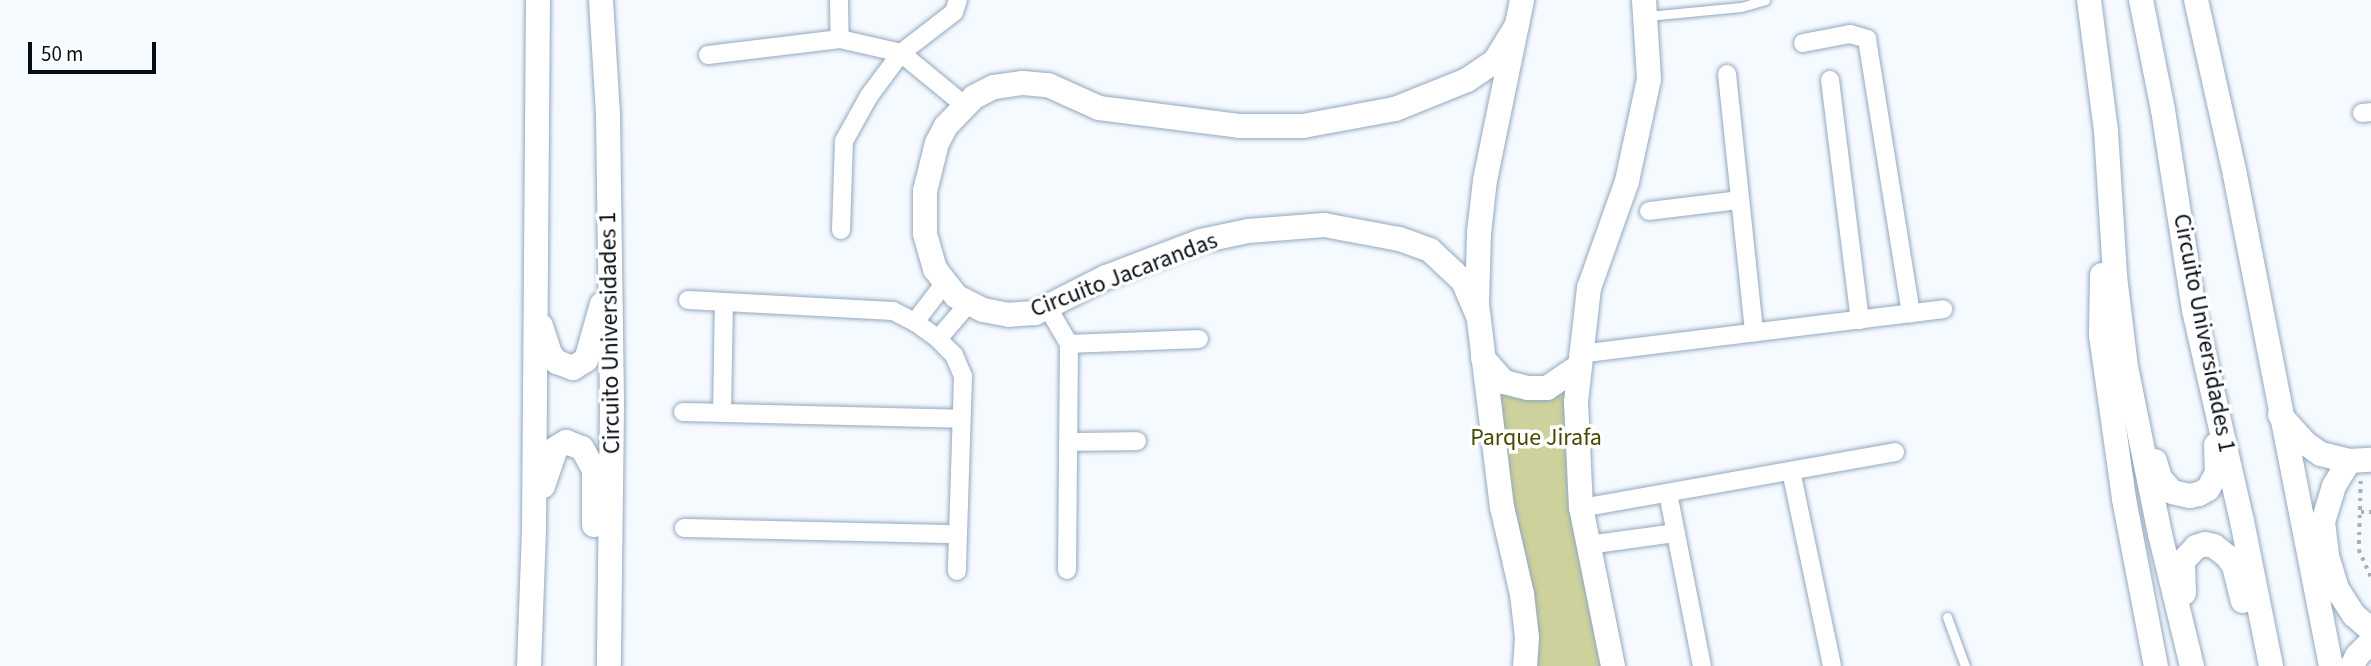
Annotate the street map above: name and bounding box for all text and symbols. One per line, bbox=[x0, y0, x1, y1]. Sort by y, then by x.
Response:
scale bar bbox=[32, 28, 159, 72]
text: 50 m bbox=[41, 39, 83, 69]
street label: Circuito Universidades 1 bbox=[2167, 211, 2241, 455]
street label: Circuito Universidades 1 bbox=[593, 212, 627, 454]
street label: Circuito Jacarandas bbox=[1026, 226, 1222, 324]
park label: Parque Jirafa bbox=[1470, 424, 1602, 452]

